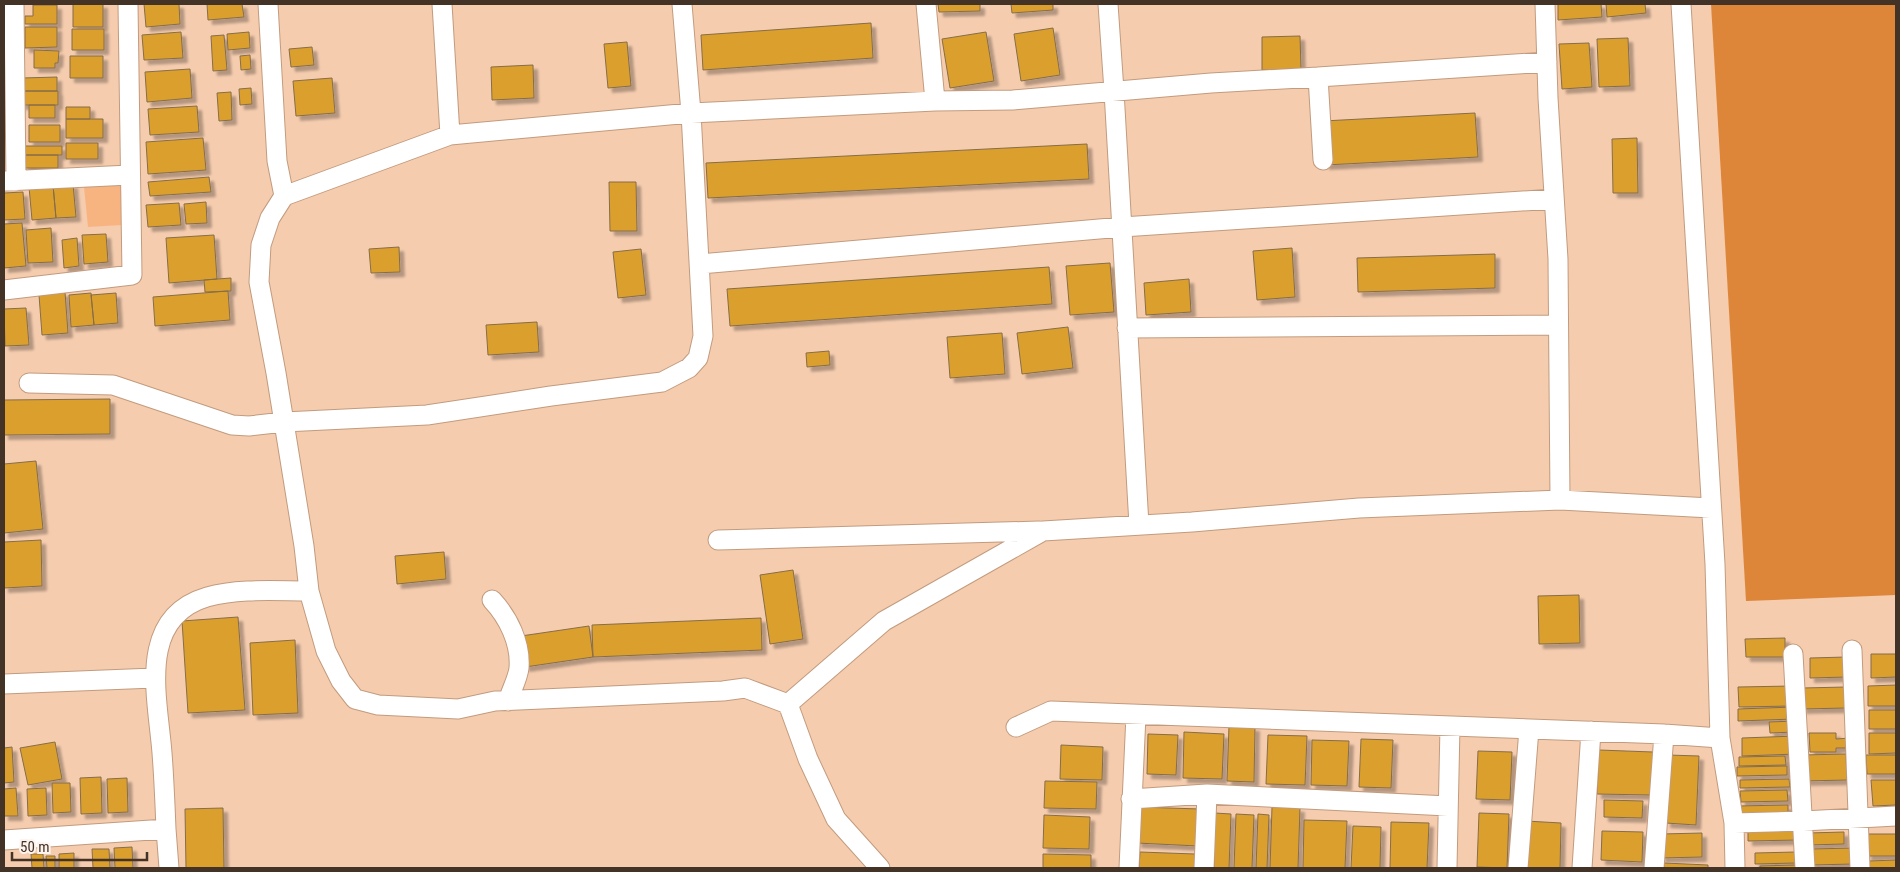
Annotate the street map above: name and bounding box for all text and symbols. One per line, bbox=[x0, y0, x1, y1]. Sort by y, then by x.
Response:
scale bar bbox=[12, 830, 148, 862]
text: 50 m bbox=[20, 838, 50, 856]

